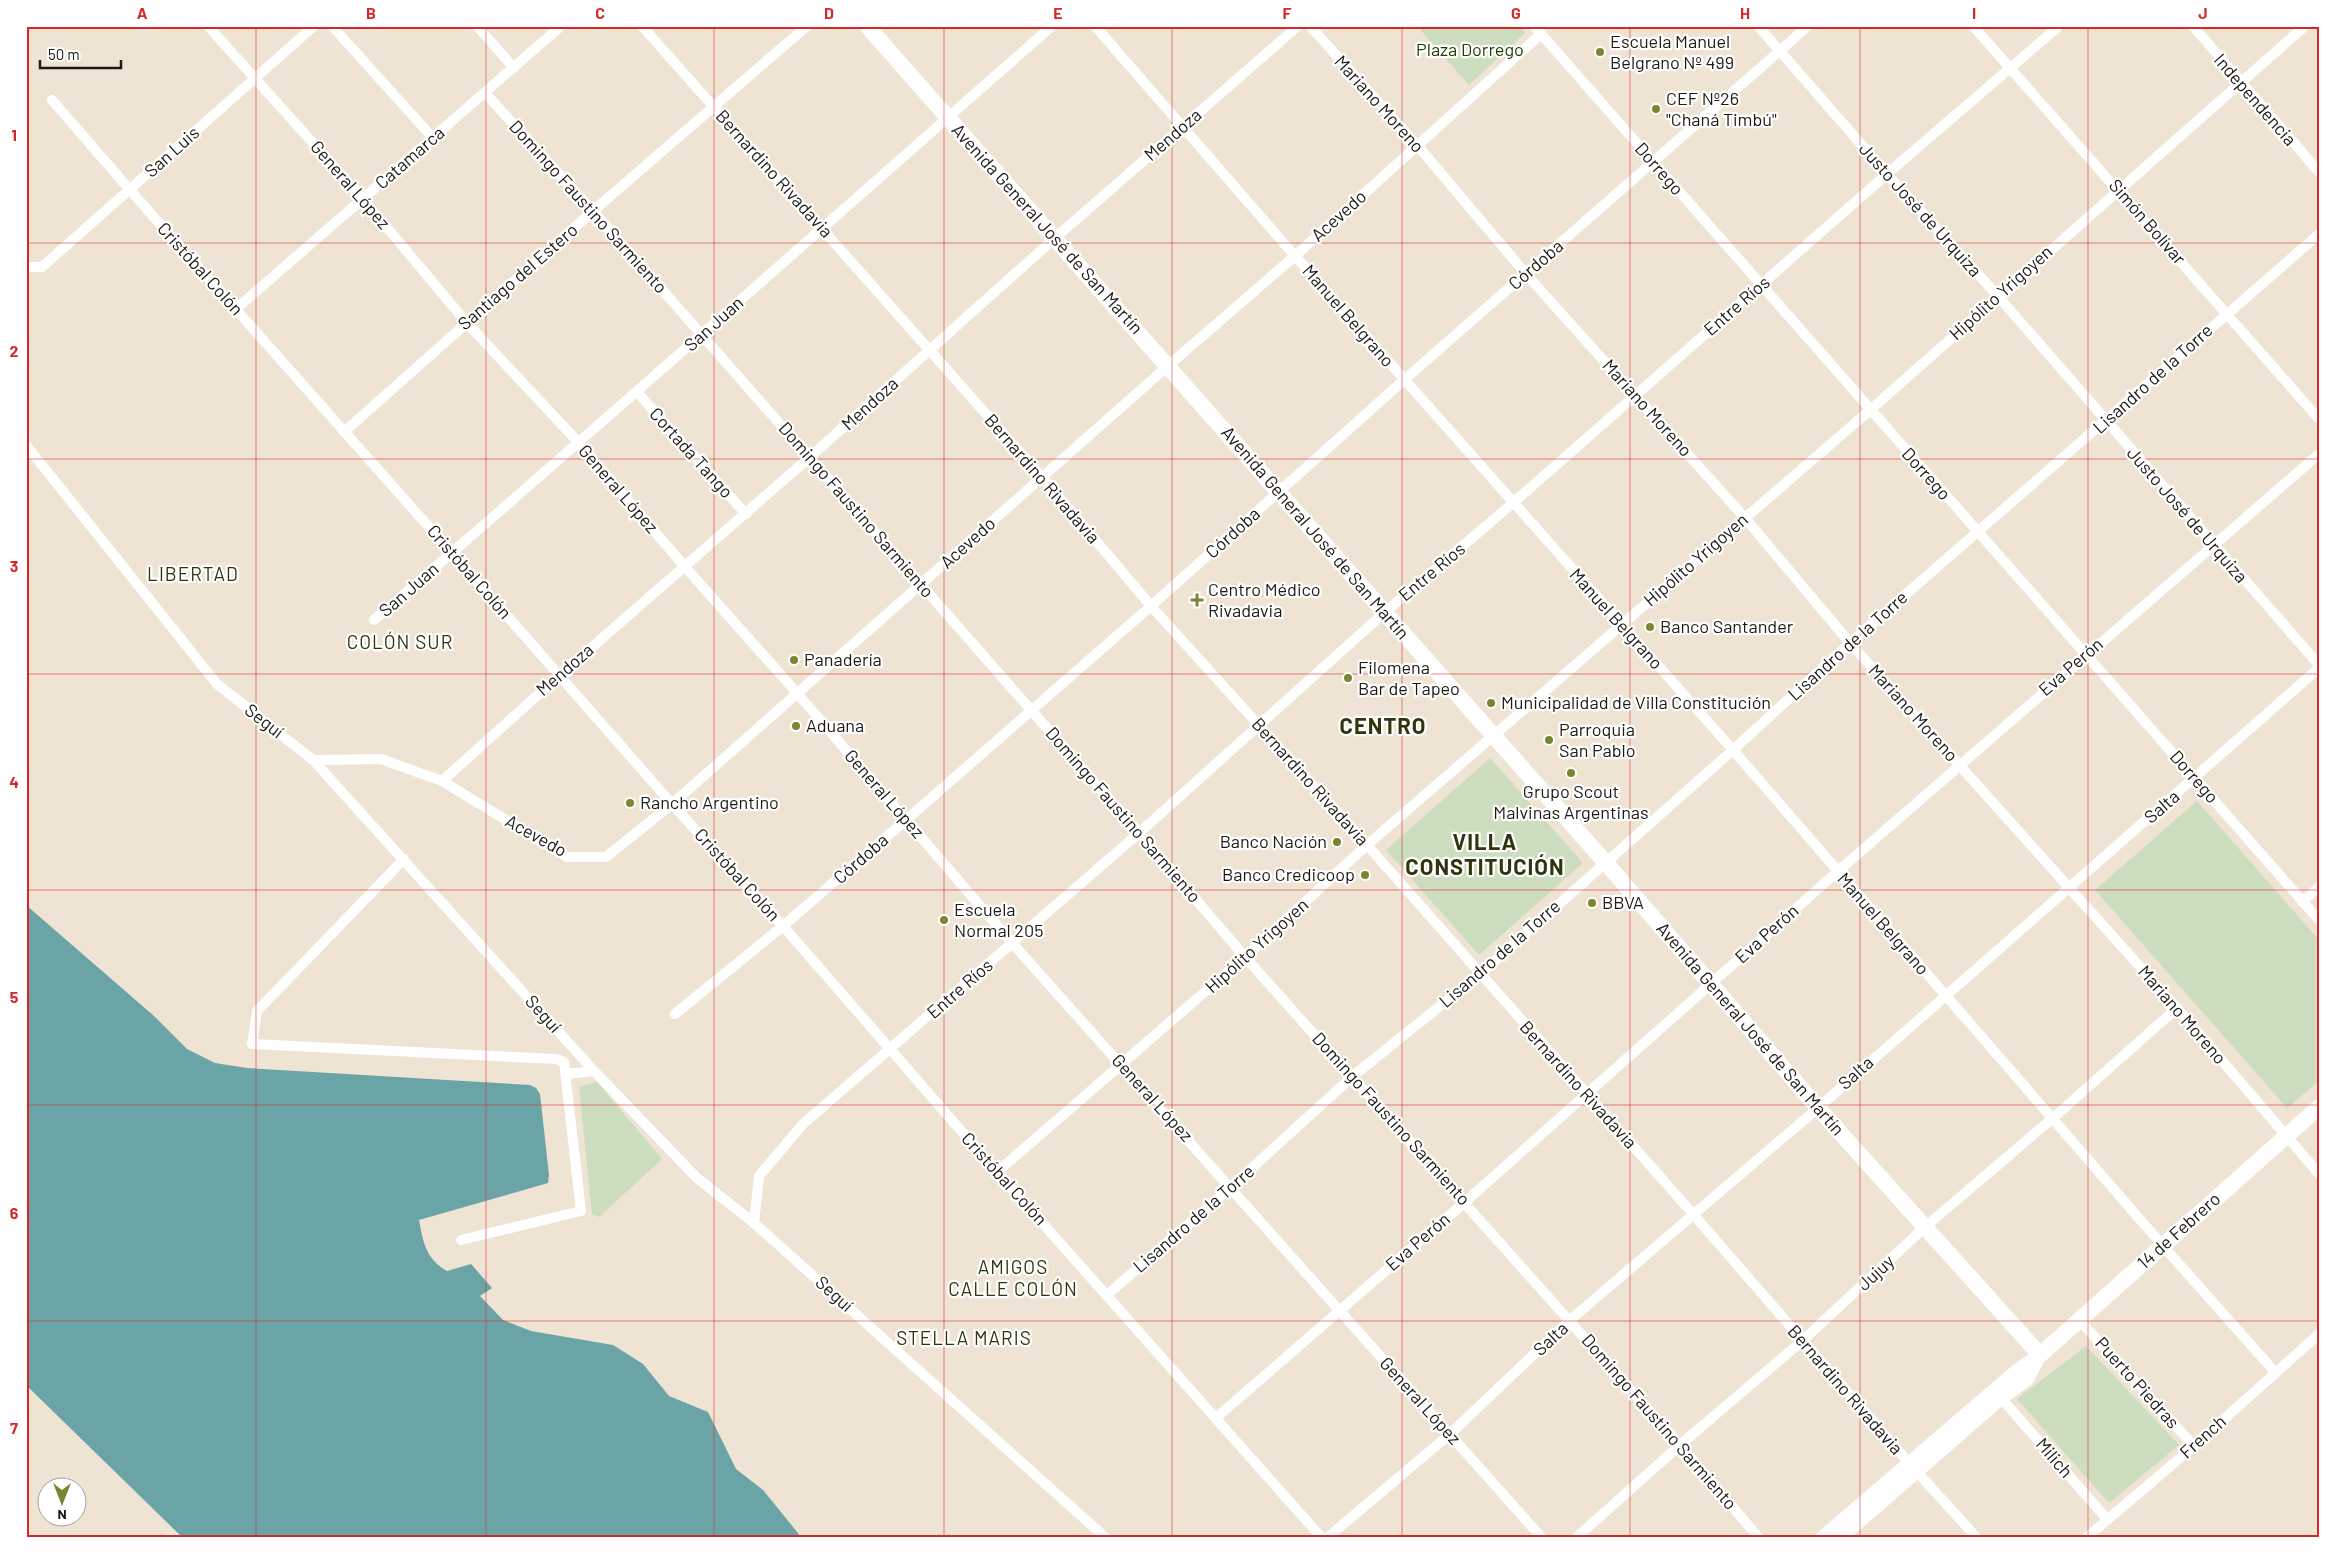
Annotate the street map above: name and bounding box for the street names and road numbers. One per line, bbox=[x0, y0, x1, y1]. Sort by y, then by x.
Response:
street label: Independencia bbox=[2210, 49, 2302, 150]
street label: Mariano Moreno bbox=[1330, 50, 1429, 157]
street label: Mendoza bbox=[1139, 103, 1206, 165]
street label: Bernardino Rivadavia bbox=[711, 105, 838, 242]
street label: Domingo Faustino Sarmiento bbox=[505, 115, 672, 297]
street label: Avenida General José de San Martín bbox=[947, 119, 1148, 338]
street label: San Luis bbox=[139, 121, 203, 182]
street label: Catamarca bbox=[370, 121, 449, 193]
street label: General López bbox=[306, 135, 395, 233]
street label: Dorrego bbox=[1631, 137, 1689, 199]
street label: Justo José de Urquiza bbox=[1855, 138, 1987, 281]
street label: Simón Bolívar bbox=[2105, 174, 2191, 269]
street label: Acevedo bbox=[1306, 185, 1371, 246]
street label: Cristóbal Colón bbox=[153, 217, 248, 319]
street label: Santiago del Estero bbox=[453, 218, 582, 334]
street label: Córdoba bbox=[1503, 234, 1567, 294]
street label: Hipólito Yrigoyen bbox=[1944, 240, 2056, 344]
street label: Manuel Belgrano bbox=[1298, 260, 1399, 371]
street label: Entre Ríos bbox=[1699, 271, 1774, 340]
street label: San Juan bbox=[679, 291, 747, 355]
street label: Lisandro de la Torre bbox=[2088, 319, 2217, 438]
street label: Mariano Moreno bbox=[1598, 354, 1697, 461]
street label: Mendoza bbox=[836, 372, 902, 434]
street label: Cortada Tango bbox=[645, 403, 738, 502]
street label: Bernardino Rivadavia bbox=[980, 409, 1105, 548]
street label: Domingo Faustino Sarmiento bbox=[774, 417, 939, 602]
street label: Avenida General José de San Martín bbox=[1217, 421, 1414, 643]
street label: General López bbox=[574, 439, 663, 537]
street label: Justo José de Urquiza bbox=[2123, 442, 2253, 587]
street label: Dorrego bbox=[1897, 443, 1956, 504]
street label: Córdoba bbox=[1201, 502, 1264, 562]
street label: Hipólito Yrigoyen bbox=[1639, 508, 1752, 611]
street label: Acevedo bbox=[935, 512, 1000, 573]
street label: Cristóbal Colón bbox=[423, 520, 517, 623]
street label: Entre Ríos bbox=[1394, 537, 1469, 605]
street label: San Juan bbox=[374, 557, 443, 621]
street label: Manuel Belgrano bbox=[1566, 563, 1668, 673]
street label: Lisandro de la Torre bbox=[1783, 586, 1912, 705]
street label: Eva Perón bbox=[2034, 632, 2107, 700]
street label: Mendoza bbox=[531, 638, 598, 700]
street label: Mariano Moreno bbox=[1864, 659, 1963, 766]
street label: Seguí bbox=[241, 698, 289, 742]
street label: Bernardino Rivadavia bbox=[1247, 713, 1374, 850]
street label: Domingo Faustino Sarmiento bbox=[1041, 722, 1206, 907]
street label: General López bbox=[840, 744, 929, 842]
street label: Dorrego bbox=[2166, 745, 2224, 807]
street label: Salta bbox=[2139, 785, 2183, 828]
street label: Acevedo bbox=[502, 809, 571, 861]
street label: Cristóbal Colón bbox=[690, 823, 785, 925]
street label: Córdoba bbox=[828, 828, 892, 888]
street label: Manuel Belgrano bbox=[1833, 868, 1934, 979]
street label: Hipólito Yrigoyen bbox=[1200, 893, 1312, 997]
street label: Lisandro de la Torre bbox=[1434, 895, 1564, 1012]
street label: Eva Perón bbox=[1730, 899, 1803, 967]
street label: Avenida General José de San Martín bbox=[1652, 917, 1849, 1139]
street label: Entre Ríos bbox=[922, 954, 997, 1023]
street label: Mariano Moreno bbox=[2134, 961, 2232, 1068]
street label: Seguí bbox=[521, 990, 566, 1037]
street label: Bernardino Rivadavia bbox=[1515, 1016, 1642, 1153]
street label: Domingo Faustino Sarmiento bbox=[1308, 1027, 1475, 1209]
street label: General López bbox=[1108, 1049, 1198, 1146]
street label: Salta bbox=[1833, 1051, 1877, 1094]
street label: Cristóbal Colón bbox=[957, 1127, 1052, 1229]
street label: Lisandro de la Torre bbox=[1128, 1160, 1258, 1277]
street label: 14 de Febrero bbox=[2132, 1187, 2224, 1273]
street label: Eva Perón bbox=[1381, 1207, 1454, 1275]
street label: Jujuy bbox=[1852, 1250, 1898, 1295]
street label: Seguí bbox=[811, 1271, 858, 1316]
street label: Salta bbox=[1528, 1317, 1572, 1360]
street label: Bernardino Rivadavia bbox=[1783, 1320, 1908, 1459]
street label: Domingo Faustino Sarmiento bbox=[1577, 1329, 1742, 1514]
street label: Puerto Piedras bbox=[2091, 1332, 2185, 1433]
street label: General López bbox=[1376, 1352, 1466, 1449]
street label: French bbox=[2175, 1410, 2230, 1463]
street label: Milich bbox=[2032, 1433, 2078, 1482]

